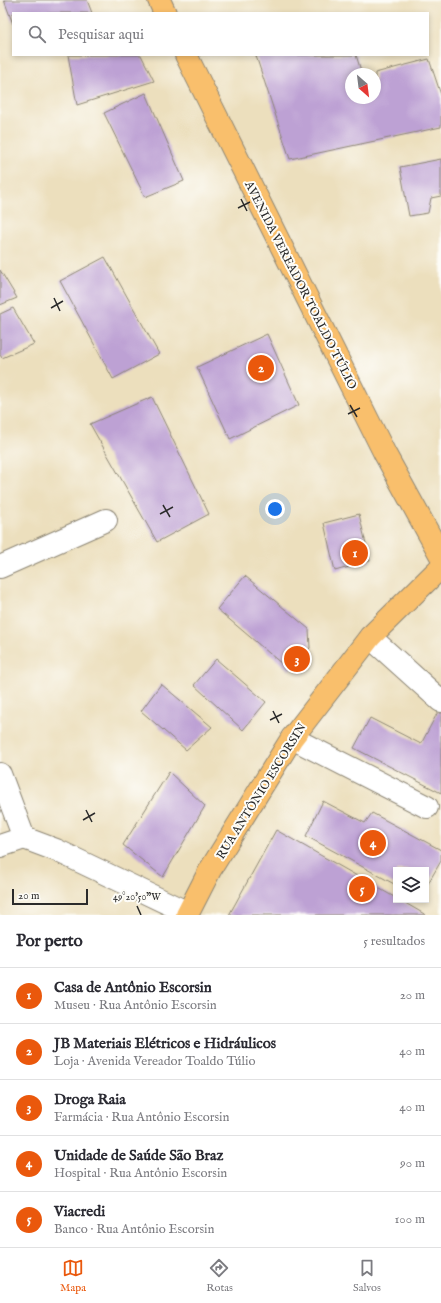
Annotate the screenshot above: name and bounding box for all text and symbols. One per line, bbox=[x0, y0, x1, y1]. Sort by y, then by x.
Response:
search box bbox=[12, 12, 429, 56]
icon: search bbox=[26, 23, 48, 45]
text: Pesquisar aqui bbox=[58, 25, 144, 44]
north arrow bbox=[345, 68, 381, 104]
street label: AVENIDA VEREADOR TOALDO TÚLIO bbox=[241, 177, 361, 392]
pin: 2 bbox=[248, 353, 274, 383]
your location bbox=[265, 499, 285, 519]
pin: 1 bbox=[342, 538, 368, 568]
pin: 3 bbox=[284, 644, 310, 674]
street label: RUA ANTÔNIO ESCORSIN bbox=[212, 719, 310, 862]
pin: 4 bbox=[360, 828, 386, 858]
map controls bbox=[393, 867, 429, 903]
button: layers bbox=[393, 867, 429, 903]
pin: 5 bbox=[349, 874, 375, 904]
scale bar bbox=[12, 887, 88, 906]
text: 20 m bbox=[18, 889, 39, 903]
text: 49°20'50"W bbox=[113, 891, 161, 904]
text: Por perto bbox=[16, 931, 83, 952]
text: 5 resultados bbox=[363, 933, 425, 950]
text: Casa de Antônio Escorsin bbox=[54, 978, 212, 997]
text: 1 bbox=[27, 987, 31, 1004]
text: 20 m bbox=[400, 987, 425, 1004]
text: Museu · Rua Antônio Escorsin bbox=[54, 997, 217, 1014]
text: JB Materiais Elétricos e Hidráulicos bbox=[54, 1034, 276, 1053]
text: 2 bbox=[26, 1043, 32, 1060]
text: 40 m bbox=[399, 1043, 425, 1060]
text: Loja · Avenida Vereador Toaldo Túlio bbox=[54, 1053, 256, 1070]
text: Droga Raia bbox=[54, 1090, 126, 1109]
text: 3 bbox=[27, 1099, 31, 1116]
text: 40 m bbox=[399, 1099, 425, 1116]
text: Farmácia · Rua Antônio Escorsin bbox=[54, 1109, 229, 1126]
text: Unidade de Saúde São Braz bbox=[54, 1146, 224, 1165]
text: 4 bbox=[26, 1155, 32, 1172]
text: 90 m bbox=[400, 1155, 425, 1172]
text: Hospital · Rua Antônio Escorsin bbox=[54, 1165, 227, 1182]
text: Viacredi bbox=[54, 1202, 105, 1221]
text: 5 bbox=[27, 1211, 31, 1228]
text: 100 m bbox=[395, 1211, 425, 1228]
text: Banco · Rua Antônio Escorsin bbox=[54, 1221, 214, 1238]
tab: Mapa bbox=[60, 1257, 86, 1295]
tab: Rotas bbox=[206, 1257, 233, 1295]
tab: Salvos bbox=[353, 1257, 381, 1295]

